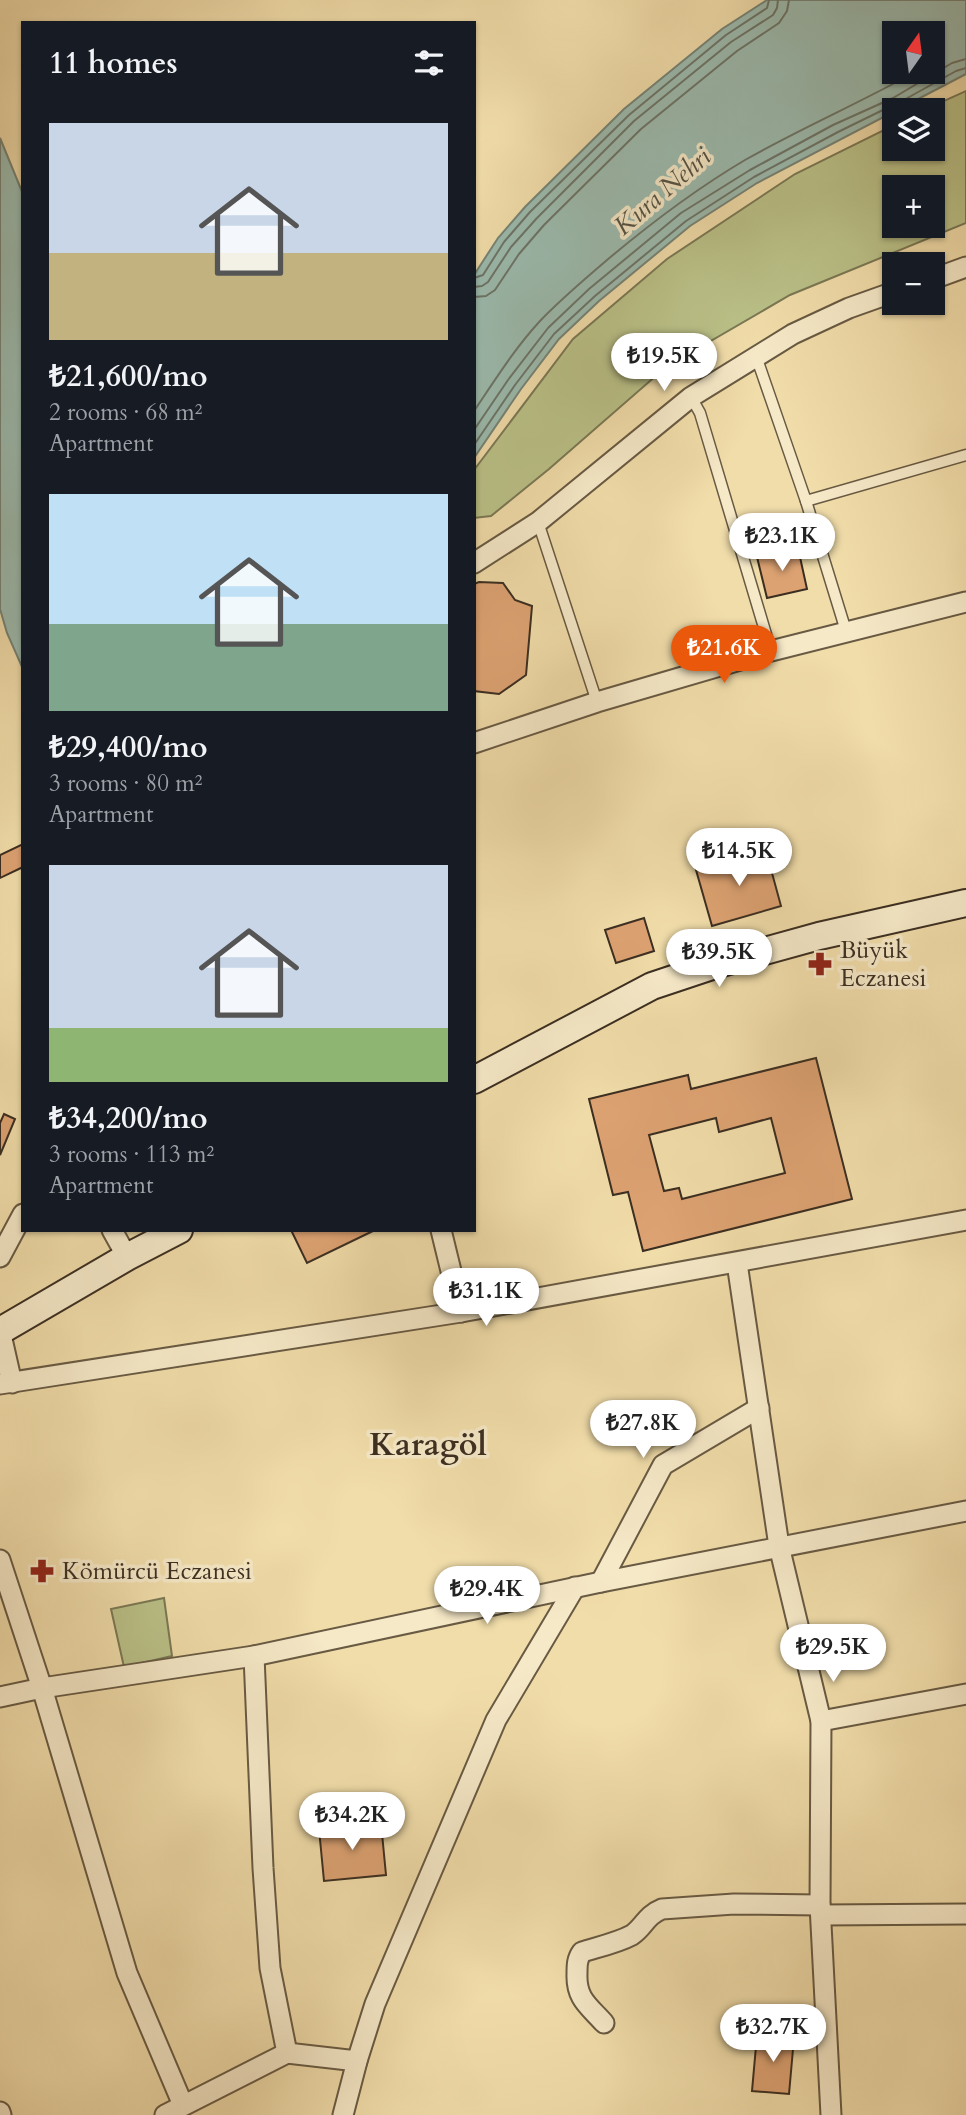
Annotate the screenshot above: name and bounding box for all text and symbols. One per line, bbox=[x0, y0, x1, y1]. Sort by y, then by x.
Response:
north arrow bbox=[882, 21, 945, 84]
map controls bbox=[882, 21, 945, 315]
text: 11 homes bbox=[49, 43, 178, 84]
icon: filters bbox=[410, 44, 448, 82]
button: layers bbox=[882, 98, 945, 161]
water label: Kura Nehri bbox=[606, 139, 719, 243]
icon: home bbox=[186, 168, 312, 294]
button: + bbox=[882, 175, 945, 238]
button: − bbox=[882, 252, 945, 315]
pin: ₺19.5K bbox=[607, 334, 721, 393]
text: ₺19.5K bbox=[627, 340, 701, 371]
text: ₺21,600/mo bbox=[49, 356, 208, 397]
text: 2 rooms · 68 m² bbox=[49, 397, 202, 428]
text: Apartment bbox=[49, 428, 153, 459]
pin: ₺23.1K bbox=[725, 514, 839, 573]
text: ₺23.1K bbox=[745, 520, 819, 551]
icon: home bbox=[186, 539, 312, 665]
pin: ₺21.6K bbox=[667, 626, 781, 685]
text: ₺21.6K bbox=[687, 632, 761, 663]
text: ₺29,400/mo bbox=[49, 727, 208, 768]
text: 3 rooms · 80 m² bbox=[49, 768, 202, 799]
text: Apartment bbox=[49, 799, 153, 830]
pin: ₺14.5K bbox=[682, 828, 796, 888]
text: ₺14.5K bbox=[702, 835, 776, 866]
icon: home bbox=[186, 910, 312, 1036]
pin: ₺39.5K bbox=[662, 930, 776, 989]
place label: Büyük Eczanesi bbox=[840, 934, 926, 995]
text: ₺39.5K bbox=[682, 936, 756, 967]
pharmacy icon: Büyük Eczanesi bbox=[806, 950, 834, 978]
text: ₺34,200/mo bbox=[49, 1098, 208, 1139]
text: 3 rooms · 113 m² bbox=[49, 1139, 214, 1170]
text: Apartment bbox=[49, 1170, 153, 1201]
pin: ₺31.1K bbox=[429, 1268, 543, 1328]
text: ₺31.1K bbox=[449, 1275, 523, 1306]
pin: ₺27.8K bbox=[586, 1400, 700, 1460]
text: ₺27.8K bbox=[606, 1407, 680, 1438]
district label: Karagöl bbox=[369, 1423, 487, 1467]
place label: Kömürcü Eczanesi bbox=[62, 1555, 252, 1588]
pharmacy icon: Kömürcü Eczanesi bbox=[28, 1557, 56, 1585]
pin: ₺29.4K bbox=[430, 1566, 544, 1626]
text: ₺29.4K bbox=[450, 1573, 524, 1604]
pin: ₺29.5K bbox=[776, 1624, 890, 1684]
text: ₺29.5K bbox=[796, 1631, 870, 1662]
pin: ₺34.2K bbox=[295, 1792, 409, 1852]
text: ₺34.2K bbox=[315, 1799, 389, 1830]
pin: ₺32.7K bbox=[716, 2004, 830, 2064]
text: ₺32.7K bbox=[736, 2011, 810, 2042]

